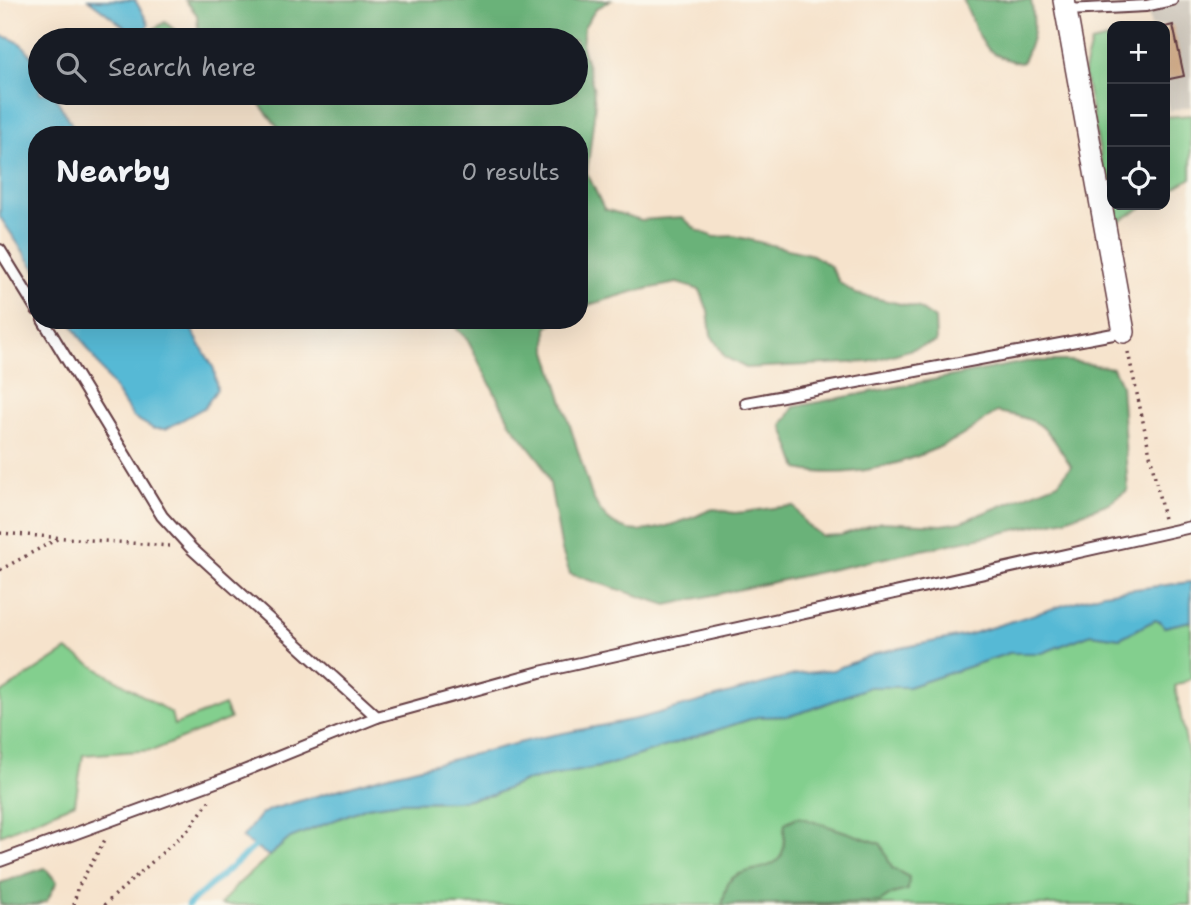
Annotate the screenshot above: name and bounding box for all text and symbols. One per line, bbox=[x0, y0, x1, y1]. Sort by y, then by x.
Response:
map controls bbox=[1107, 21, 1170, 210]
button: + bbox=[1107, 21, 1170, 84]
search box bbox=[28, 28, 588, 105]
icon: search bbox=[52, 48, 90, 86]
text: Search here bbox=[108, 49, 257, 84]
button: − bbox=[1107, 84, 1170, 147]
button: locate bbox=[1107, 147, 1170, 210]
text: Nearby bbox=[56, 151, 171, 192]
text: 0 results bbox=[461, 157, 560, 187]

